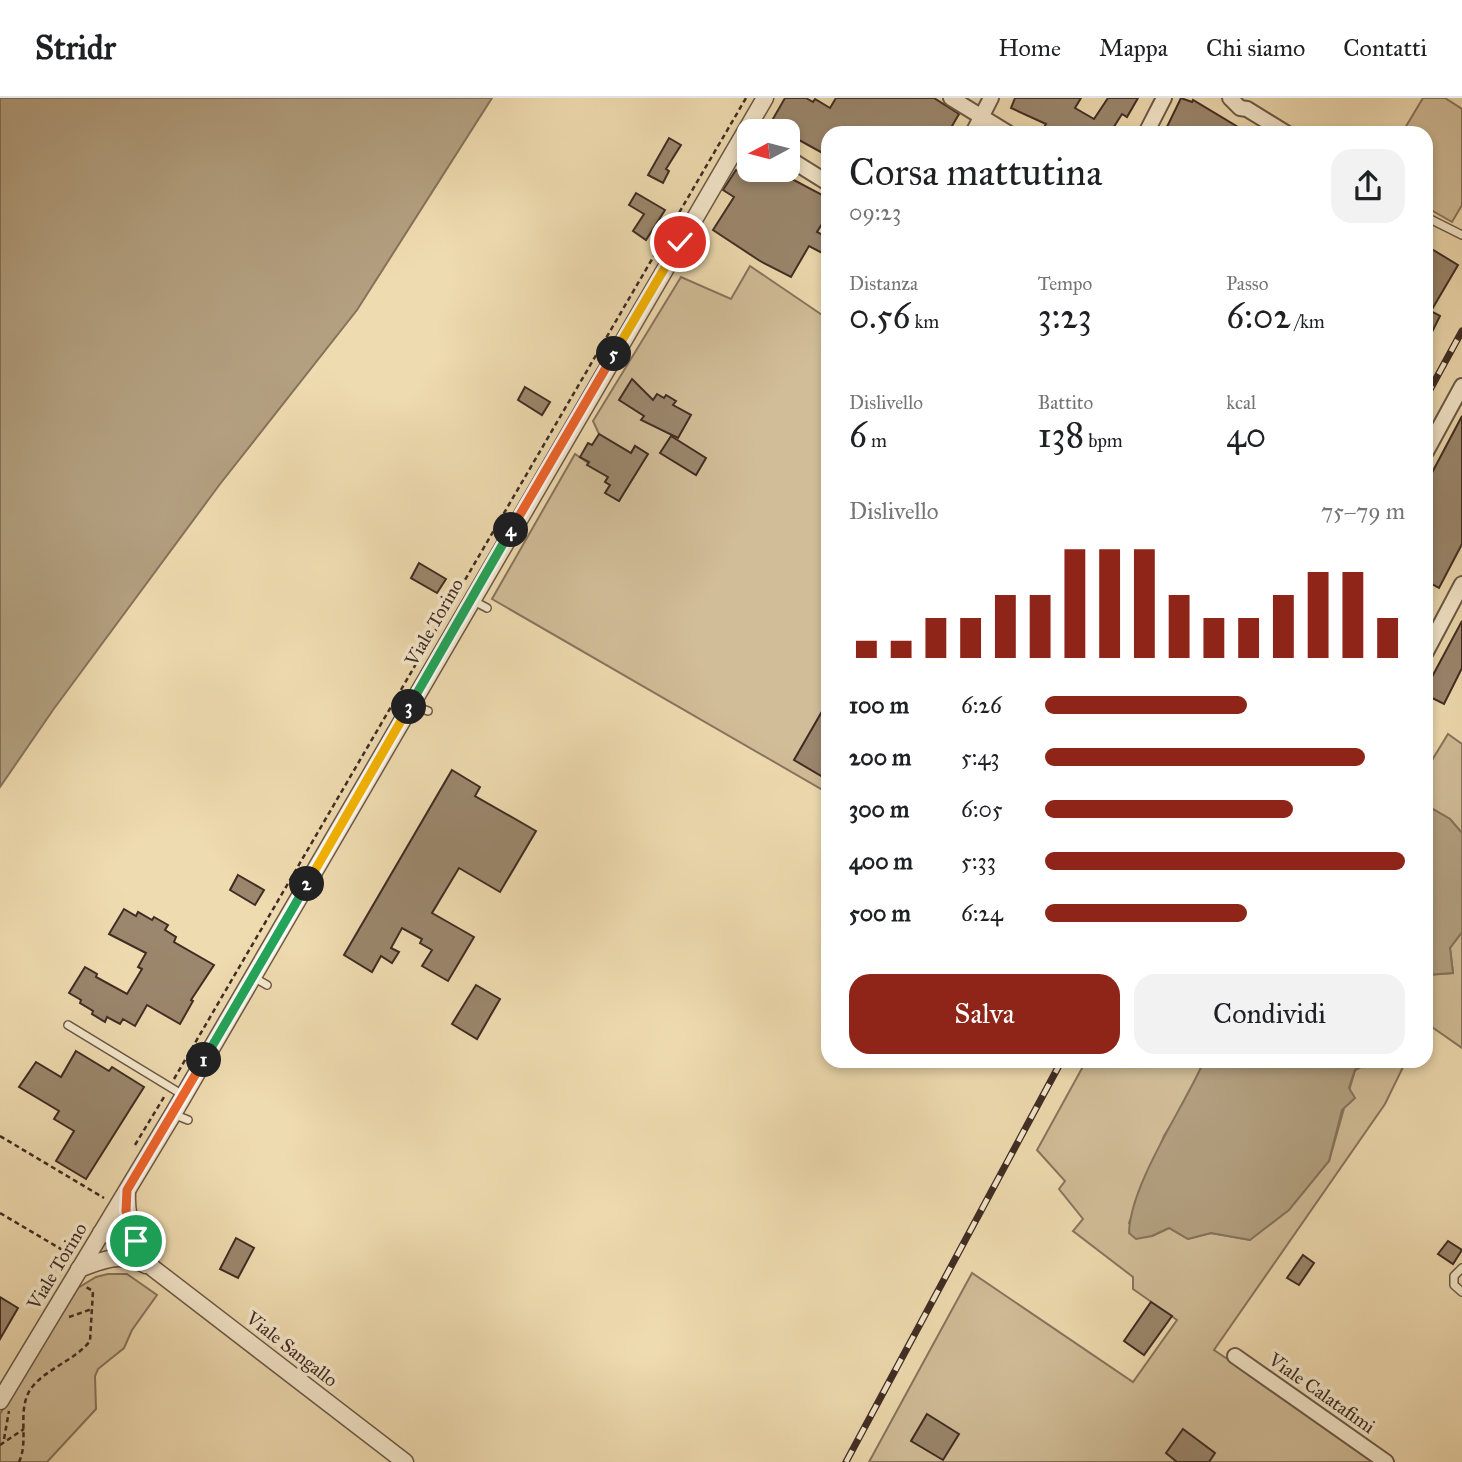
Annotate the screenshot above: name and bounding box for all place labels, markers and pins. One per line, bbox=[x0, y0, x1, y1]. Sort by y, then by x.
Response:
pin bbox=[650, 212, 710, 272]
pin: 5 bbox=[596, 336, 632, 372]
pin: 4 bbox=[494, 512, 528, 548]
pin: 3 bbox=[392, 690, 426, 724]
pin: 2 bbox=[290, 866, 324, 902]
pin: 1 bbox=[186, 1042, 222, 1077]
pin bbox=[106, 1211, 166, 1271]

